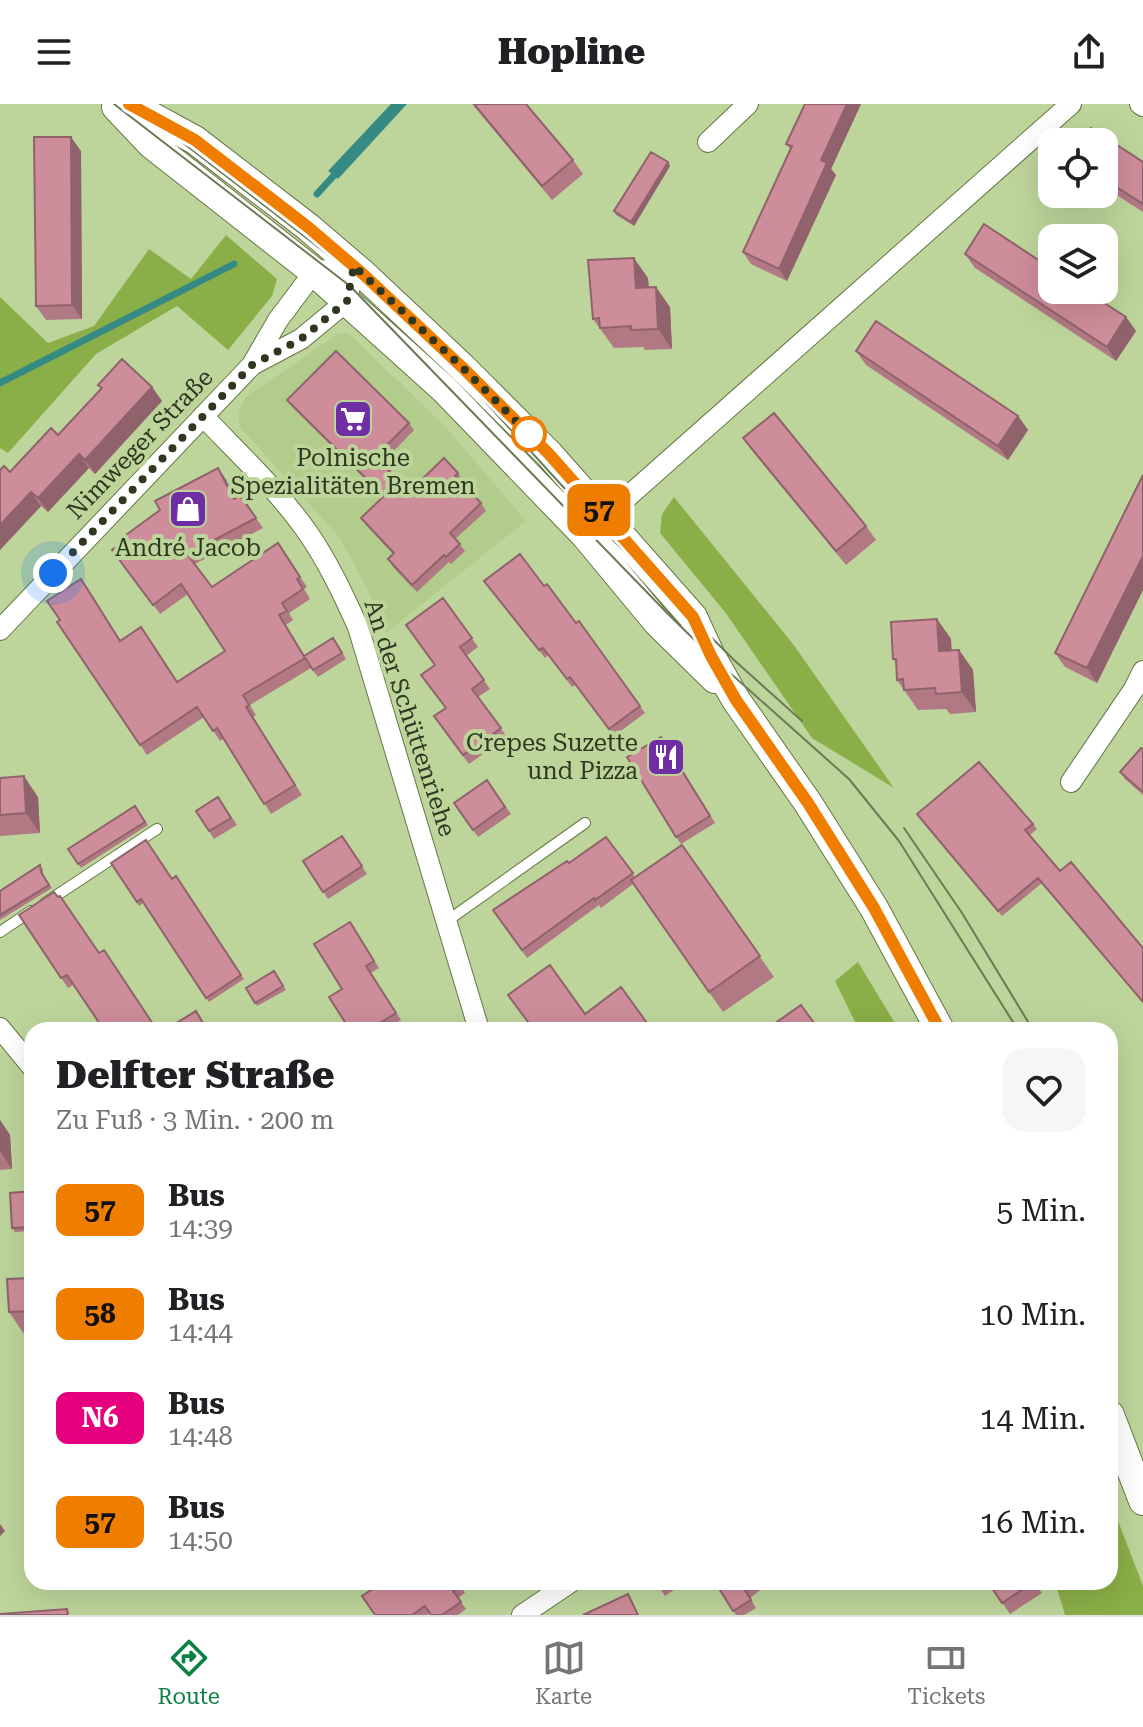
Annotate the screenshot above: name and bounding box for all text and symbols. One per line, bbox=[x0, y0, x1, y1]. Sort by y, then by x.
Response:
icon: menu bbox=[32, 30, 76, 74]
icon: share bbox=[1067, 30, 1111, 74]
text: Hopline bbox=[498, 31, 645, 73]
map controls bbox=[1038, 128, 1118, 304]
button: locate bbox=[1038, 128, 1118, 208]
button: layers bbox=[1038, 224, 1118, 304]
street label: Nimweger Straße bbox=[61, 363, 219, 525]
supermarket icon: Polnische Spezialitäten Bremen bbox=[332, 398, 374, 440]
unlabelled marker bbox=[512, 417, 546, 451]
place label: Polnische Spezialitäten Bremen bbox=[230, 444, 476, 500]
line badge: 57 bbox=[563, 484, 635, 536]
shop icon: André Jacob bbox=[167, 488, 209, 530]
text: 57 bbox=[583, 493, 615, 526]
place label: André Jacob bbox=[115, 534, 261, 562]
your location bbox=[33, 553, 73, 593]
street label: An der Schüttenriehe bbox=[358, 596, 462, 840]
place label: Crepes Suzette und Pizza bbox=[466, 729, 638, 785]
restaurant icon: Crepes Suzette und Pizza bbox=[645, 736, 687, 778]
button: heart bbox=[1002, 1048, 1086, 1132]
text: Delfter Straße bbox=[56, 1053, 335, 1097]
text: Zu Fuß · 3 Min. · 200 m bbox=[56, 1105, 334, 1135]
text: Bus bbox=[168, 1178, 225, 1213]
text: 57 bbox=[84, 1193, 116, 1226]
text: 5 Min. bbox=[996, 1193, 1086, 1228]
text: 14:39 bbox=[168, 1213, 233, 1243]
text: Bus bbox=[168, 1282, 225, 1317]
text: 58 bbox=[84, 1297, 116, 1330]
text: 10 Min. bbox=[980, 1297, 1086, 1332]
text: 14:44 bbox=[168, 1317, 233, 1347]
text: Bus bbox=[168, 1386, 225, 1421]
text: N6 bbox=[81, 1401, 119, 1434]
text: 14 Min. bbox=[980, 1401, 1086, 1436]
text: 14:48 bbox=[168, 1421, 233, 1451]
text: Bus bbox=[168, 1490, 225, 1525]
text: 57 bbox=[84, 1505, 116, 1538]
text: 16 Min. bbox=[980, 1505, 1086, 1540]
text: 14:50 bbox=[168, 1525, 233, 1555]
tab: Route bbox=[158, 1636, 220, 1709]
tab: Karte bbox=[535, 1636, 592, 1709]
tab: Tickets bbox=[907, 1636, 985, 1709]

